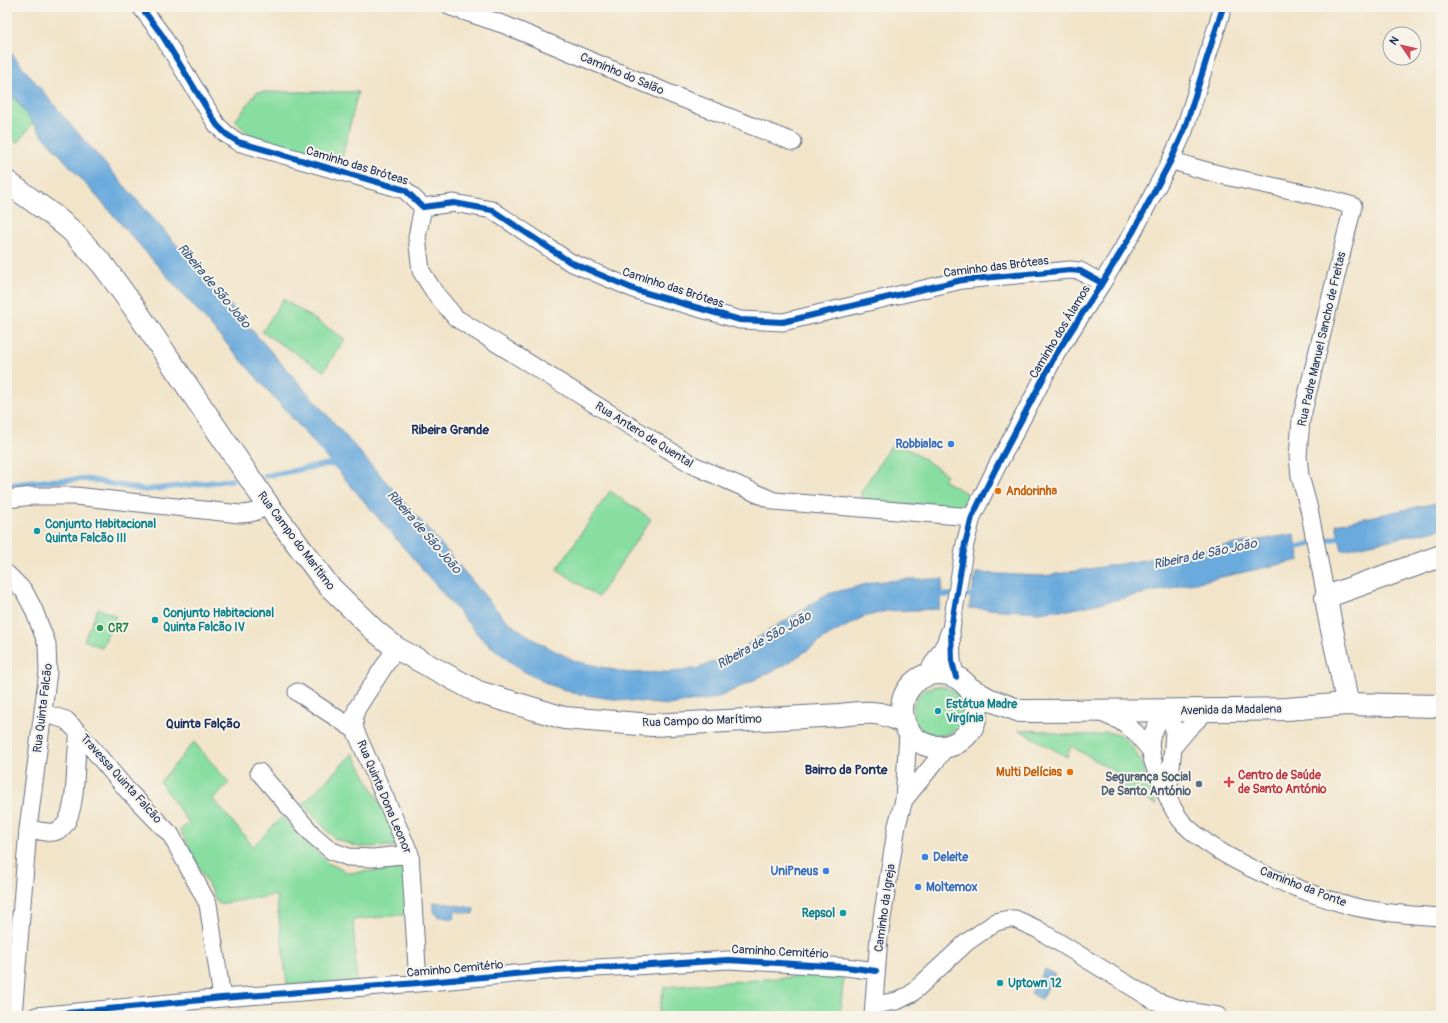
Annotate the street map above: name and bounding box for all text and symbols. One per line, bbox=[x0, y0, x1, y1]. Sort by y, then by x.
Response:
north arrow bbox=[1382, 26, 1422, 66]
text: N bbox=[1387, 34, 1402, 47]
street label: Caminho do Salão bbox=[578, 50, 667, 99]
street label: Caminho das Bróteas bbox=[304, 143, 410, 189]
water label: Ribeira de São João bbox=[174, 241, 255, 332]
street label: Rua Padre Manuel Sancho de Freitas bbox=[1295, 250, 1350, 428]
street label: Caminho das Bróteas bbox=[943, 253, 1050, 281]
street label: Caminho das Bróteas bbox=[620, 265, 726, 312]
street label: Caminho dos Álamos bbox=[1025, 282, 1094, 381]
street label: Rua Antero de Quental bbox=[592, 399, 696, 471]
district label: Ribeira Grande bbox=[411, 422, 489, 438]
place label: Robbialac bbox=[896, 437, 943, 452]
marker: Robbialac bbox=[946, 439, 956, 449]
place label: Andorinha bbox=[1006, 484, 1057, 499]
marker: Andorinha bbox=[993, 486, 1003, 496]
water label: Ribeira de São João bbox=[383, 487, 465, 578]
street label: Rua Campo do Marítimo bbox=[254, 489, 338, 594]
place label: Conjunto Habitacional Quinta Falcão III bbox=[45, 517, 156, 546]
marker: Conjunto Habitacional Quinta Falcão III bbox=[32, 526, 42, 536]
water label: Ribeira de São João bbox=[1152, 535, 1259, 573]
place label: Conjunto Habitacional Quinta Falcão IV bbox=[163, 606, 274, 635]
water label: Ribeira de São João bbox=[714, 607, 815, 672]
marker: Conjunto Habitacional Quinta Falcão IV bbox=[150, 615, 160, 625]
place label: CR7 bbox=[108, 621, 129, 636]
marker: CR7 bbox=[95, 623, 105, 633]
street label: Rua Quinta Falcão bbox=[30, 662, 56, 754]
place label: Estátua Madre Virgínia bbox=[946, 697, 1018, 726]
street label: Avenida da Madalena bbox=[1180, 702, 1282, 718]
marker: Estátua Madre Virgínia bbox=[933, 706, 943, 716]
street label: Rua Campo do Marítimo bbox=[642, 711, 763, 731]
district label: Quinta Falção bbox=[166, 716, 240, 732]
street label: Travessa Quinta Falcão bbox=[77, 731, 165, 827]
street label: Rua Quinta Dona Leonor bbox=[353, 738, 415, 857]
district label: Bairro da Ponte bbox=[805, 762, 888, 778]
place label: Multi Delícias bbox=[996, 765, 1063, 780]
marker: Multi Delícias bbox=[1065, 767, 1075, 777]
place label: Centro de Saúde de Santo António bbox=[1238, 768, 1327, 797]
place label: Segurança Social De Santo António bbox=[1101, 770, 1192, 799]
marker: Centro de Saúde de Santo António bbox=[1223, 776, 1235, 788]
marker: Segurança Social De Santo António bbox=[1194, 779, 1204, 789]
place label: Deleite bbox=[933, 850, 969, 865]
marker: Deleite bbox=[920, 852, 930, 862]
street label: Caminho da Igreja bbox=[871, 863, 899, 953]
place label: UniPneus bbox=[770, 864, 819, 879]
street label: Caminho da Ponte bbox=[1258, 864, 1349, 910]
marker: UniPneus bbox=[821, 866, 831, 876]
place label: Moltemox bbox=[926, 880, 978, 895]
marker: Moltemox bbox=[913, 882, 923, 892]
place label: Repsol bbox=[802, 906, 835, 921]
marker: Repsol bbox=[838, 908, 848, 918]
street label: Caminho Cemitério bbox=[731, 942, 829, 962]
street label: Caminho Cemitério bbox=[406, 957, 505, 981]
place label: Uptown 12 bbox=[1008, 976, 1062, 991]
marker: Uptown 12 bbox=[995, 978, 1005, 988]

